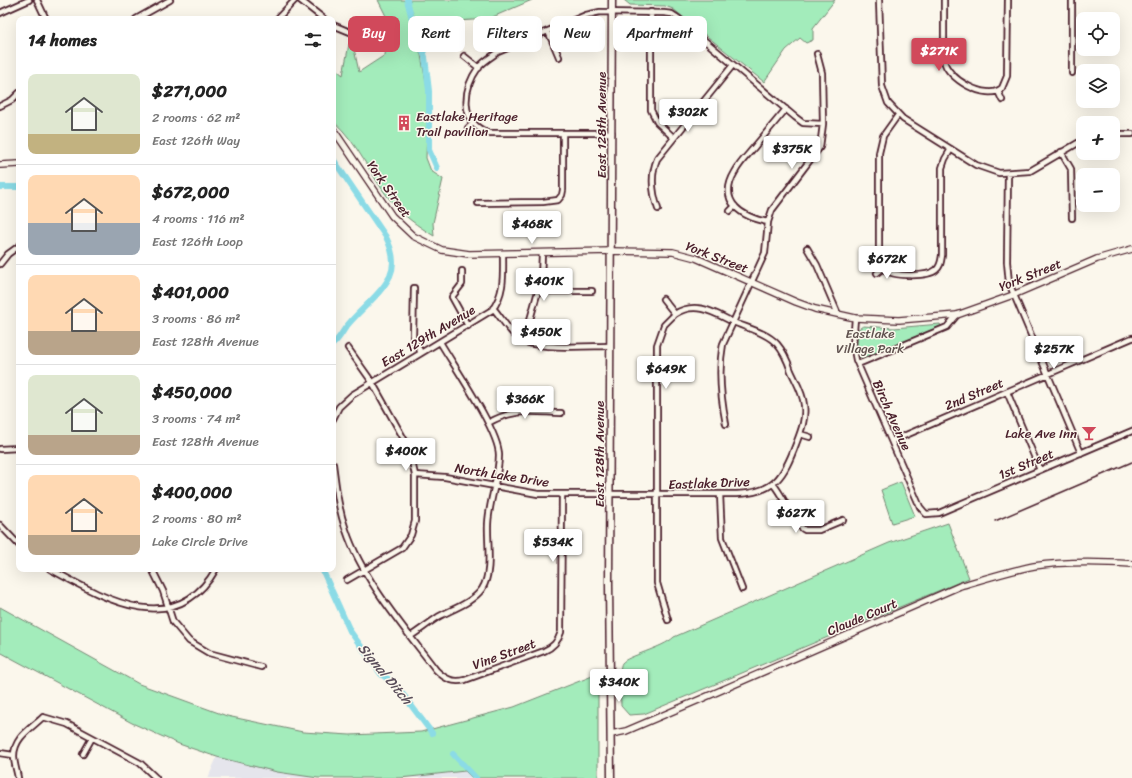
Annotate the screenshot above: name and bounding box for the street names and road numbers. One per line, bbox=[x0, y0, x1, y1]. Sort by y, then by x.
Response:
street label: East 128th Avenue bbox=[590, 72, 613, 178]
street label: York Street bbox=[361, 155, 417, 223]
street label: York Street bbox=[682, 234, 752, 280]
street label: York Street bbox=[995, 252, 1065, 298]
street label: East 129th Avenue bbox=[376, 299, 480, 373]
street label: 2nd Street bbox=[941, 371, 1008, 417]
street label: Birch Avenue bbox=[866, 376, 918, 454]
street label: East 128th Avenue bbox=[588, 401, 611, 507]
street label: 1st Street bbox=[995, 442, 1058, 486]
street label: North Lake Drive bbox=[453, 456, 551, 494]
street label: Eastlake Drive bbox=[668, 470, 750, 496]
street label: Claude Court bbox=[823, 592, 901, 642]
street label: Vine Street bbox=[469, 632, 539, 676]

